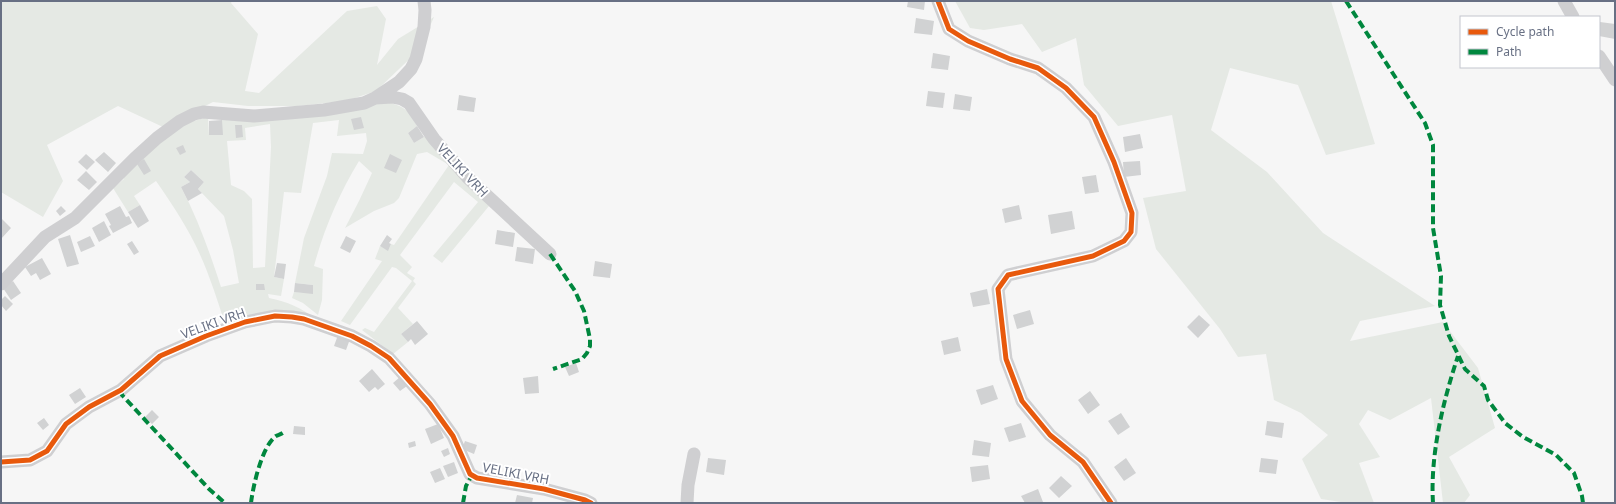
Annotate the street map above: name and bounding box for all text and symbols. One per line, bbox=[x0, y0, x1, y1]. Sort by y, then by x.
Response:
legend bbox=[1460, 16, 1600, 68]
text: Cycle path bbox=[1496, 23, 1554, 40]
text: Path bbox=[1496, 43, 1522, 60]
street label: VELIKI VRH bbox=[433, 139, 493, 201]
street label: VELIKI VRH bbox=[178, 303, 248, 343]
street label: VELIKI VRH bbox=[481, 458, 551, 488]

